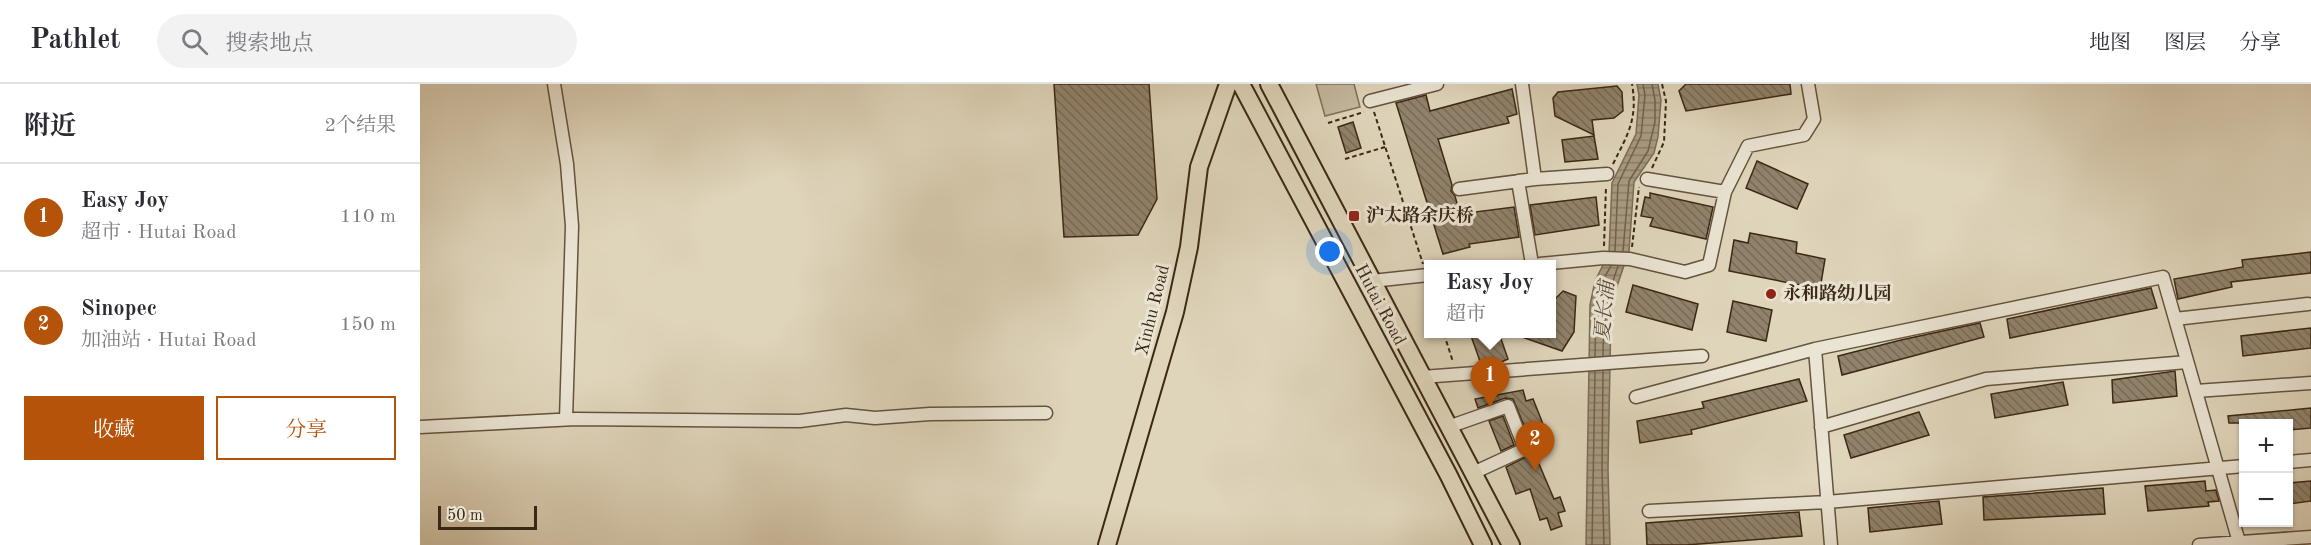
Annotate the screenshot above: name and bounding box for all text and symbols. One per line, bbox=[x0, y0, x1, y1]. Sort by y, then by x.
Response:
search box bbox=[157, 14, 577, 68]
icon: search bbox=[178, 25, 211, 58]
text: Pathlet bbox=[30, 27, 121, 55]
text: 搜索地点 bbox=[226, 33, 314, 55]
text: 地图 bbox=[2089, 33, 2131, 54]
text: 图层 bbox=[2164, 33, 2206, 54]
text: 分享 bbox=[2239, 33, 2281, 54]
text: 附近 bbox=[24, 114, 76, 140]
text: 2个结果 bbox=[324, 116, 396, 136]
text: Easy Joy bbox=[81, 190, 169, 212]
place label: 沪太路余庆桥 bbox=[1366, 205, 1474, 225]
text: 1 bbox=[38, 207, 49, 227]
text: 110 m bbox=[340, 207, 396, 227]
marker: 沪太路余庆桥 bbox=[1347, 209, 1361, 223]
text: 超市 · Hutai Road bbox=[81, 223, 237, 243]
your location bbox=[1315, 237, 1344, 266]
popup bbox=[1424, 260, 1556, 338]
street label: Hutai Road bbox=[1351, 261, 1409, 349]
street label: Xinhu Road bbox=[1133, 263, 1173, 357]
text: Easy Joy bbox=[1446, 272, 1534, 294]
water label: 夏长浦 bbox=[1591, 277, 1619, 342]
place label: 永和路幼儿园 bbox=[1783, 283, 1891, 303]
marker: 永和路幼儿园 bbox=[1764, 287, 1778, 301]
text: Sinopec bbox=[81, 298, 157, 320]
text: 超市 bbox=[1446, 305, 1486, 325]
text: 2 bbox=[38, 315, 49, 335]
text: 150 m bbox=[340, 315, 396, 335]
text: 加油站 · Hutai Road bbox=[81, 331, 257, 351]
pin: 1 bbox=[1470, 358, 1510, 407]
button: 收藏 bbox=[24, 396, 204, 460]
button: 分享 bbox=[216, 396, 396, 460]
map controls bbox=[2239, 419, 2293, 527]
button: + bbox=[2239, 419, 2293, 473]
pin: 2 bbox=[1516, 422, 1554, 471]
button: − bbox=[2239, 473, 2293, 527]
scale bar bbox=[438, 503, 537, 530]
text: 50 m bbox=[447, 508, 483, 524]

